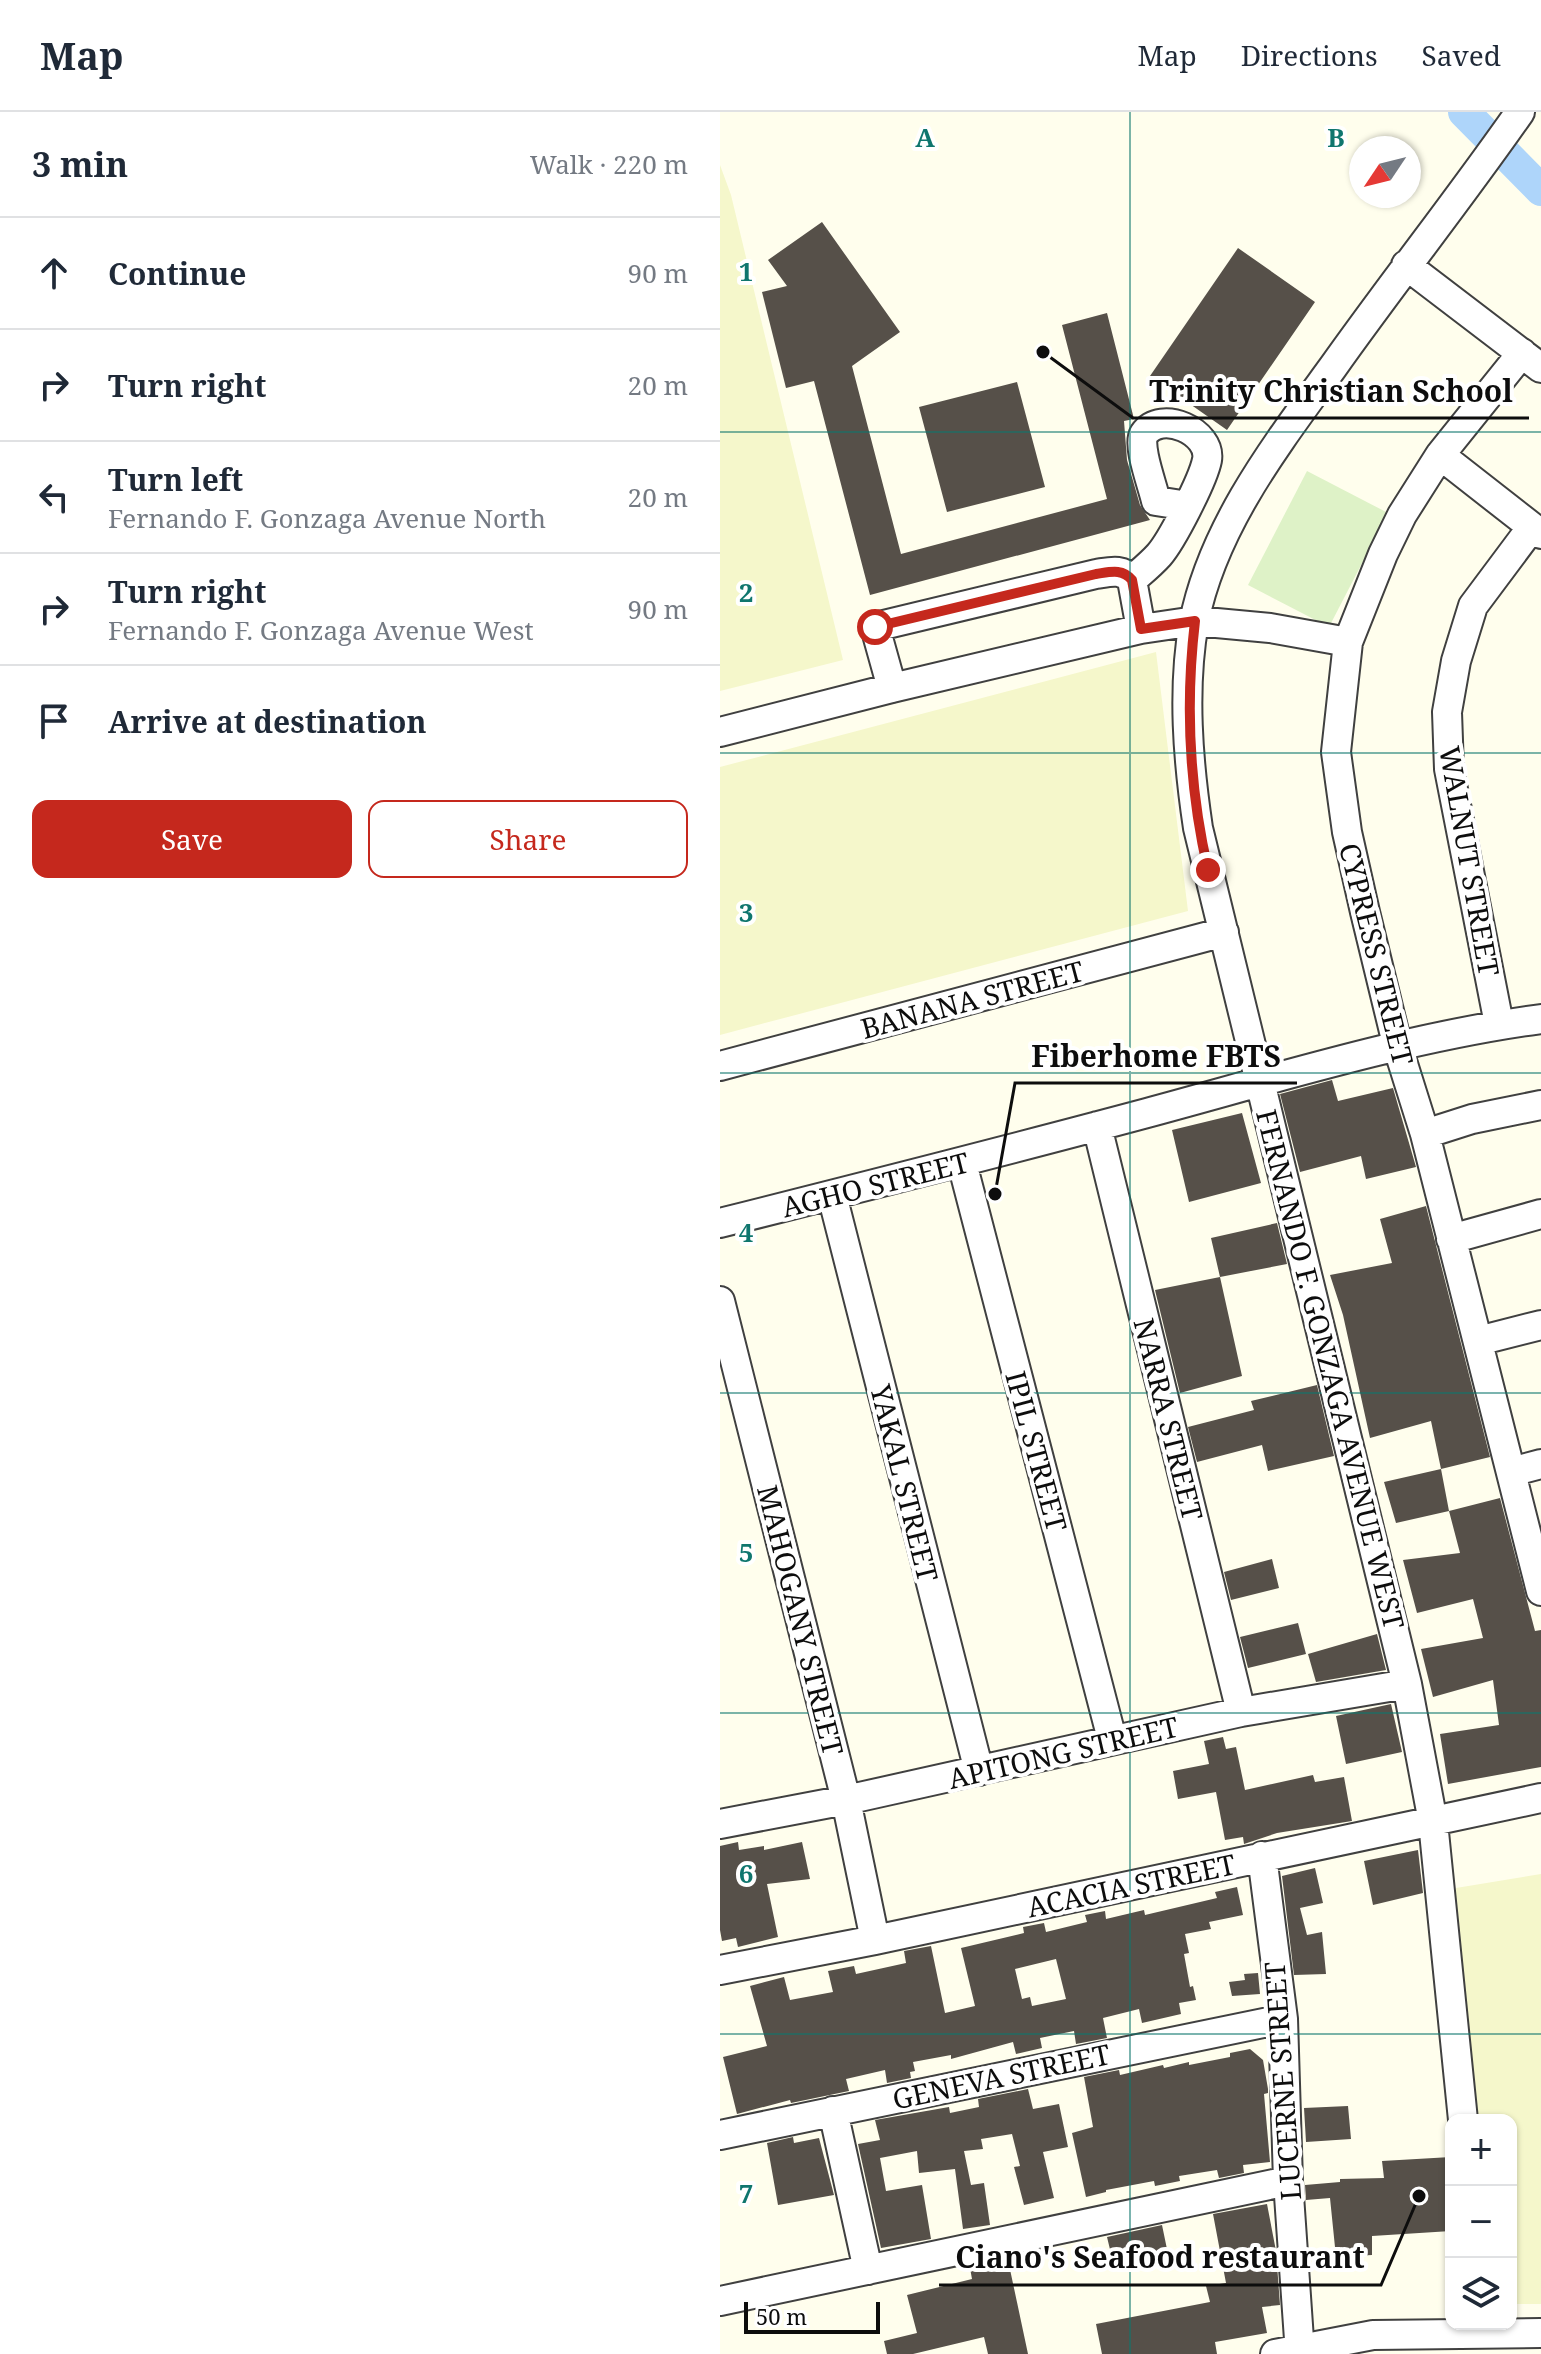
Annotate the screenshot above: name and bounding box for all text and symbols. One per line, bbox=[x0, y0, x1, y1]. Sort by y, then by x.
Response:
text: Map bbox=[40, 29, 124, 81]
text: Map bbox=[1137, 36, 1197, 74]
text: Directions bbox=[1241, 36, 1378, 74]
text: Saved bbox=[1422, 36, 1501, 74]
text: A bbox=[915, 119, 935, 155]
text: B bbox=[1327, 119, 1345, 155]
north arrow bbox=[1349, 136, 1421, 208]
text: 3 min bbox=[32, 141, 128, 187]
text: Walk · 220 m bbox=[530, 146, 688, 182]
icon: ahead bbox=[32, 251, 76, 295]
text: Continue bbox=[108, 253, 246, 294]
text: 1 bbox=[739, 253, 753, 289]
text: 90 m bbox=[628, 255, 688, 291]
icon: right bbox=[32, 363, 76, 407]
callout: Trinity Christian School bbox=[1133, 364, 1529, 418]
text: Turn right bbox=[108, 365, 266, 406]
text: 20 m bbox=[628, 367, 688, 403]
text: Trinity Christian School bbox=[1149, 370, 1513, 411]
text: Turn left bbox=[108, 459, 243, 500]
icon: left bbox=[32, 475, 76, 519]
text: 20 m bbox=[628, 479, 688, 515]
text: Fernando F. Gonzaga Avenue North bbox=[108, 500, 546, 536]
text: Turn right bbox=[108, 571, 266, 612]
text: 2 bbox=[739, 574, 753, 610]
icon: right bbox=[32, 587, 76, 631]
text: 90 m bbox=[628, 591, 688, 627]
route start bbox=[857, 609, 893, 645]
text: Fernando F. Gonzaga Avenue West bbox=[108, 612, 534, 648]
icon: arrive bbox=[32, 699, 76, 743]
text: Arrive at destination bbox=[108, 701, 427, 742]
street label: WALNUT STREET bbox=[1431, 743, 1509, 979]
button: Save bbox=[32, 800, 352, 878]
button: Share bbox=[368, 800, 688, 878]
street label: CYPRESS STREET bbox=[1331, 839, 1423, 1069]
route end bbox=[1190, 852, 1226, 888]
text: 3 bbox=[739, 894, 753, 930]
street label: BANANA STREET bbox=[856, 951, 1088, 1047]
callout: Fiberhome FBTS bbox=[1015, 1029, 1297, 1083]
text: Fiberhome FBTS bbox=[1031, 1035, 1281, 1076]
street label: FERNANDO F. GONZAGA AVENUE WEST bbox=[1248, 1105, 1414, 1633]
street label: AGHO STREET bbox=[777, 1142, 973, 1226]
text: 4 bbox=[739, 1214, 754, 1250]
street label: NARRA STREET bbox=[1126, 1314, 1212, 1524]
street label: IPIL STREET bbox=[997, 1367, 1077, 1535]
street label: YAKAL STREET bbox=[862, 1380, 948, 1585]
street label: MAHOGANY STREET bbox=[749, 1481, 853, 1759]
text: 5 bbox=[739, 1534, 753, 1570]
street label: APITONG STREET bbox=[944, 1707, 1182, 1797]
street label: ACACIA STREET bbox=[1023, 1844, 1239, 1926]
text: 6 bbox=[739, 1855, 753, 1891]
street label: LUCERNE STREET bbox=[1255, 1961, 1309, 2201]
street label: GENEVA STREET bbox=[889, 2034, 1113, 2118]
map controls bbox=[1445, 2114, 1517, 2330]
button: + bbox=[1445, 2114, 1517, 2186]
text: 7 bbox=[739, 2175, 753, 2211]
button: − bbox=[1445, 2186, 1517, 2258]
callout: Ciano's Seafood restaurant bbox=[939, 2231, 1381, 2285]
text: Ciano's Seafood restaurant bbox=[955, 2236, 1365, 2277]
button: layers bbox=[1445, 2258, 1517, 2330]
scale bar bbox=[744, 2298, 880, 2334]
text: 50 m bbox=[756, 2301, 807, 2331]

